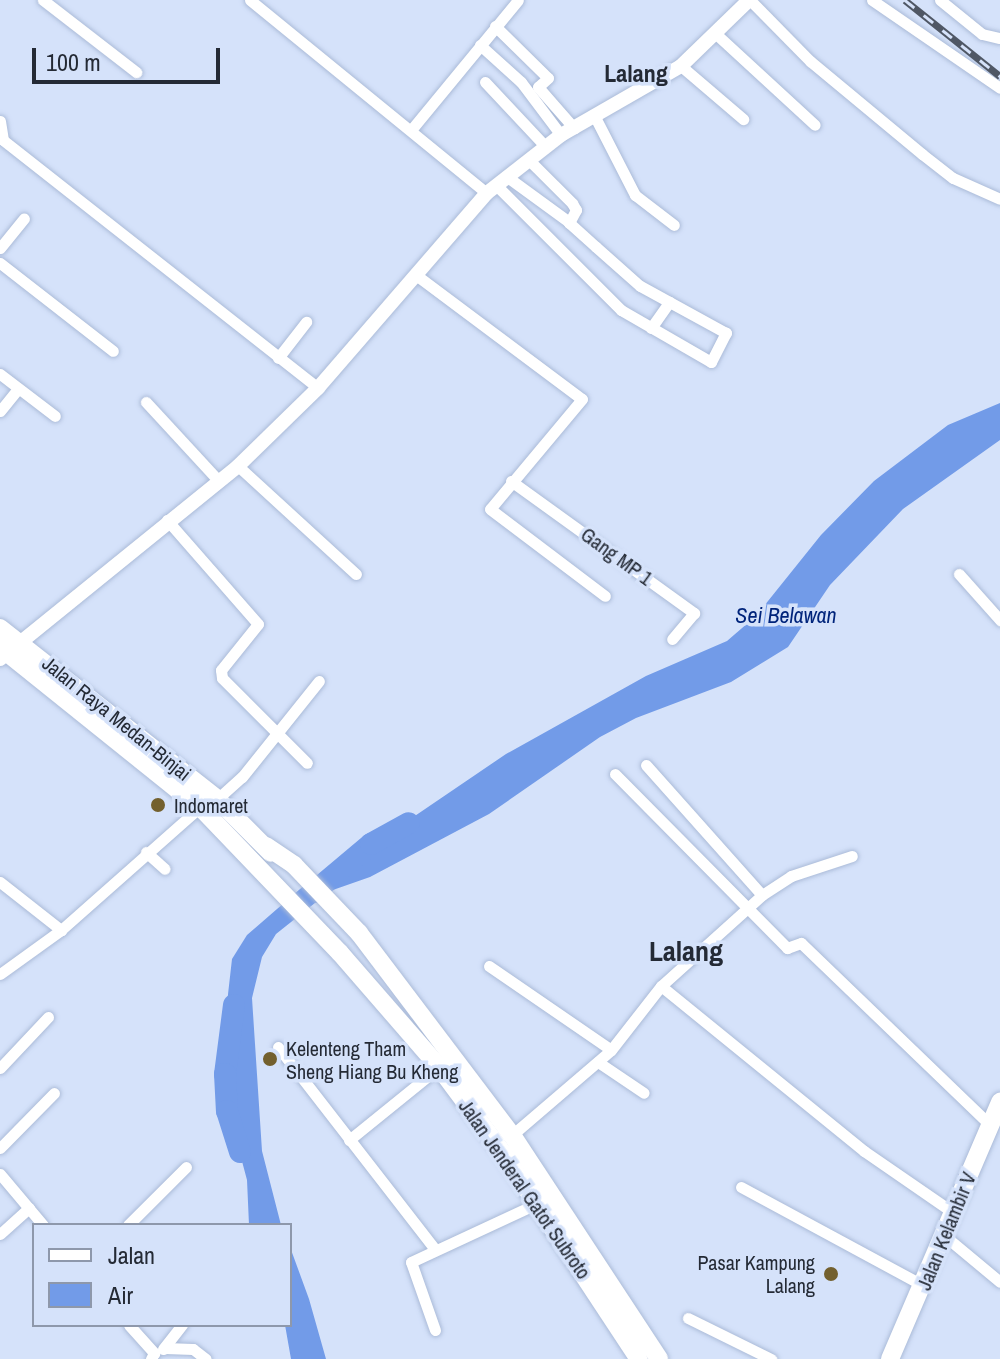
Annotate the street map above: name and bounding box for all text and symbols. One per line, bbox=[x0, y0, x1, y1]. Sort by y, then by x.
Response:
scale bar bbox=[36, 32, 224, 82]
text: 100 m bbox=[46, 46, 101, 78]
district label: Lalang bbox=[604, 60, 668, 88]
street label: Gang MP 1 bbox=[576, 522, 658, 590]
water label: Sei Belawan bbox=[735, 603, 837, 629]
street label: Jalan Raya Medan-Binjai bbox=[38, 651, 196, 785]
place label: Indomaret bbox=[174, 793, 248, 817]
marker: Indomaret bbox=[149, 796, 167, 814]
district label: Lalang bbox=[649, 934, 723, 968]
place label: Kelenteng Tham Sheng Hiang Bu Kheng bbox=[286, 1036, 458, 1083]
marker: Kelenteng Tham Sheng Hiang Bu Kheng bbox=[261, 1050, 279, 1068]
street label: Jalan Jenderal Gatot Subroto bbox=[454, 1095, 596, 1283]
street label: Jalan Kelambir V bbox=[911, 1169, 981, 1293]
legend bbox=[32, 1223, 292, 1327]
text: Jalan bbox=[108, 1239, 155, 1271]
place label: Pasar Kampung Lalang bbox=[697, 1250, 815, 1297]
marker: Pasar Kampung Lalang bbox=[822, 1265, 840, 1283]
text: Air bbox=[108, 1279, 133, 1311]

